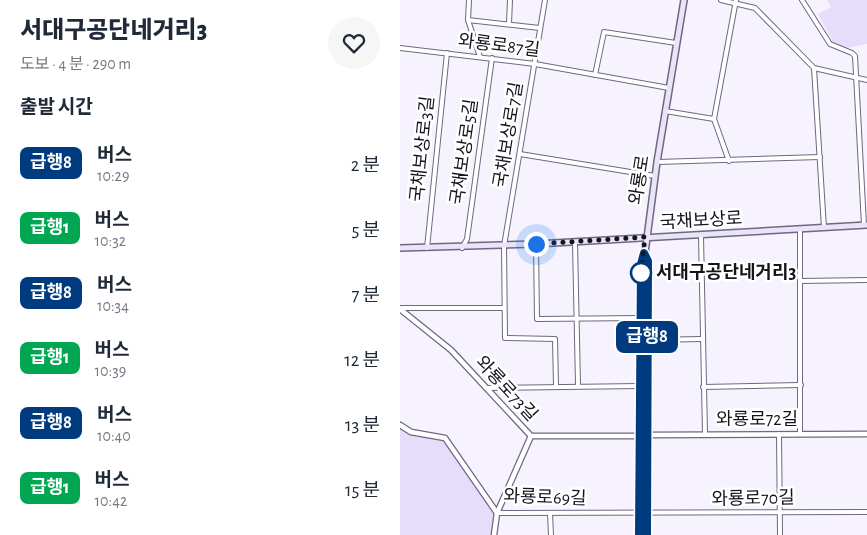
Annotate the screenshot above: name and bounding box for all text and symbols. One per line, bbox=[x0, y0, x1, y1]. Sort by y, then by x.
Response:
button: heart bbox=[328, 17, 380, 69]
text: 서대구공단네거리3 bbox=[20, 19, 207, 43]
street label: 와룡로87길 bbox=[457, 31, 541, 60]
text: 도보 · 4 분 · 290 m bbox=[20, 56, 131, 72]
street label: 국채보상로7길 bbox=[490, 80, 526, 189]
street label: 국채보상로3길 bbox=[406, 95, 438, 203]
text: 출발 시간 bbox=[20, 98, 93, 117]
street label: 국채보상로5길 bbox=[447, 98, 481, 206]
text: 버스 bbox=[97, 146, 132, 165]
text: 급행8 bbox=[30, 154, 72, 172]
street label: 와룡로 bbox=[626, 154, 653, 206]
text: 2 분 bbox=[351, 156, 380, 175]
text: 10:29 bbox=[97, 168, 129, 184]
street label: 국채보상로 bbox=[659, 208, 743, 232]
text: 버스 bbox=[95, 211, 130, 230]
text: 급행1 bbox=[30, 219, 70, 237]
text: 5 분 bbox=[351, 221, 380, 240]
your location bbox=[524, 232, 549, 257]
text: 10:32 bbox=[95, 233, 126, 249]
marker: 서대구공단네거리3 bbox=[630, 262, 652, 284]
place label: 서대구공단네거리3 bbox=[656, 263, 796, 282]
text: 버스 bbox=[97, 276, 132, 295]
text: 급행8 bbox=[30, 284, 72, 302]
text: 7 분 bbox=[351, 286, 380, 305]
text: 10:34 bbox=[97, 298, 129, 314]
line badge: 급행8 bbox=[618, 321, 676, 353]
text: 급행8 bbox=[626, 328, 668, 346]
text: 버스 bbox=[95, 341, 130, 360]
text: 급행1 bbox=[30, 349, 70, 367]
text: 12 분 bbox=[344, 351, 380, 370]
street label: 와룡로73길 bbox=[472, 352, 541, 425]
text: 10:39 bbox=[95, 363, 126, 379]
text: 버스 bbox=[97, 406, 132, 425]
street label: 와룡로72길 bbox=[716, 410, 798, 429]
text: 급행8 bbox=[30, 414, 72, 432]
text: 13 분 bbox=[345, 416, 380, 435]
text: 10:40 bbox=[97, 428, 131, 444]
text: 버스 bbox=[95, 471, 130, 490]
text: 급행1 bbox=[30, 479, 70, 497]
text: 15 분 bbox=[345, 481, 380, 500]
street label: 와룡로69길 bbox=[503, 487, 587, 508]
street label: 와룡로70길 bbox=[711, 488, 795, 509]
text: 10:42 bbox=[95, 493, 127, 509]

